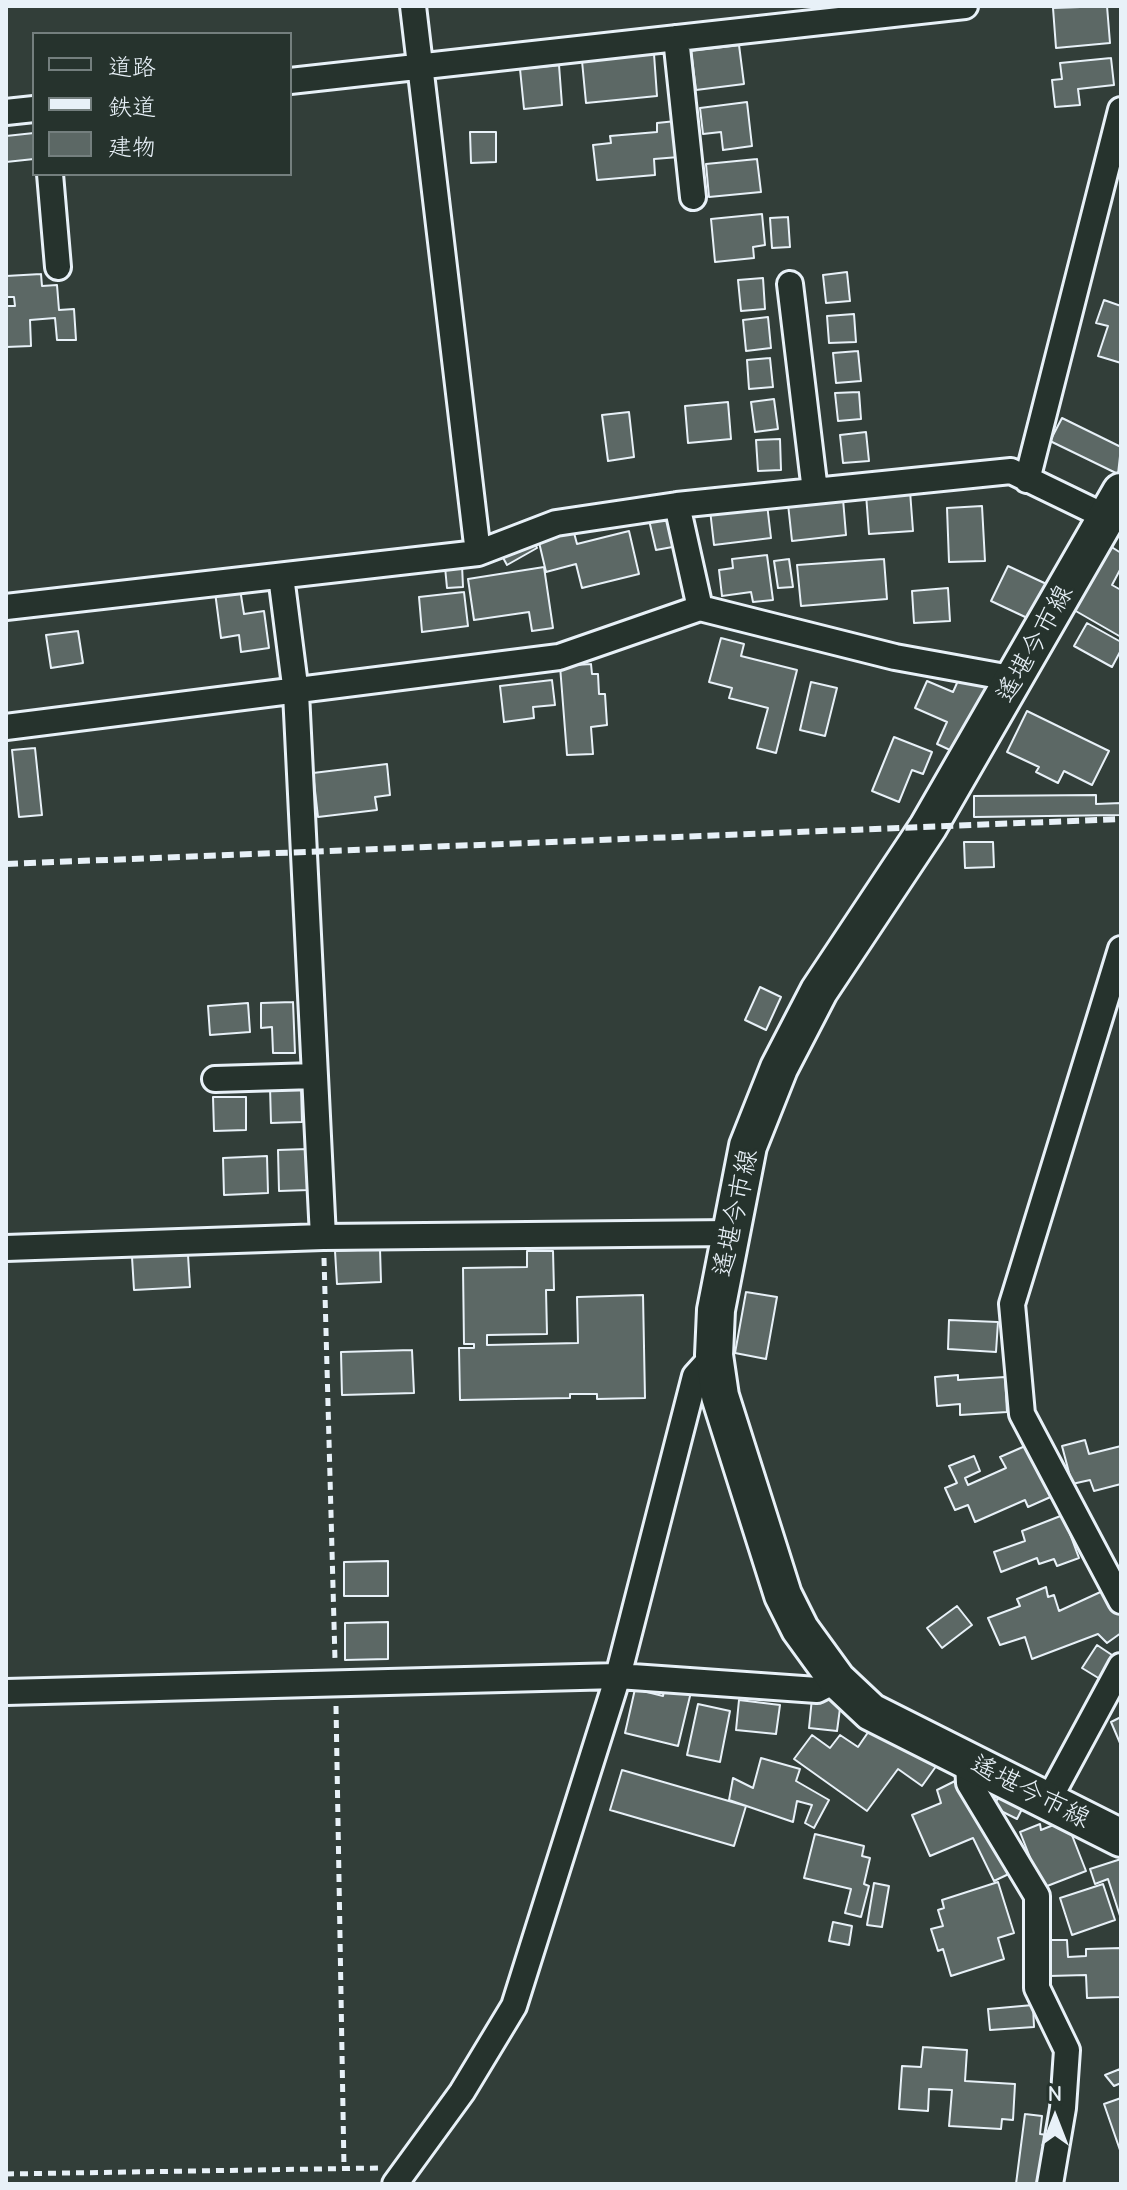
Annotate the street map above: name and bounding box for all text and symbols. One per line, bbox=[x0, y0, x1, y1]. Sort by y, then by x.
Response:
legend bbox=[32, 32, 292, 176]
text: 道路 bbox=[108, 53, 156, 81]
text: 鉄道 bbox=[108, 93, 156, 121]
text: 建物 bbox=[108, 133, 156, 161]
street label: 遙堪今市線 bbox=[990, 580, 1080, 708]
street label: 遙堪今市線 bbox=[707, 1146, 765, 1280]
street label: 遙堪今市線 bbox=[965, 1749, 1095, 1835]
north arrow bbox=[1015, 2078, 1095, 2158]
text: N bbox=[1048, 2081, 1062, 2107]

